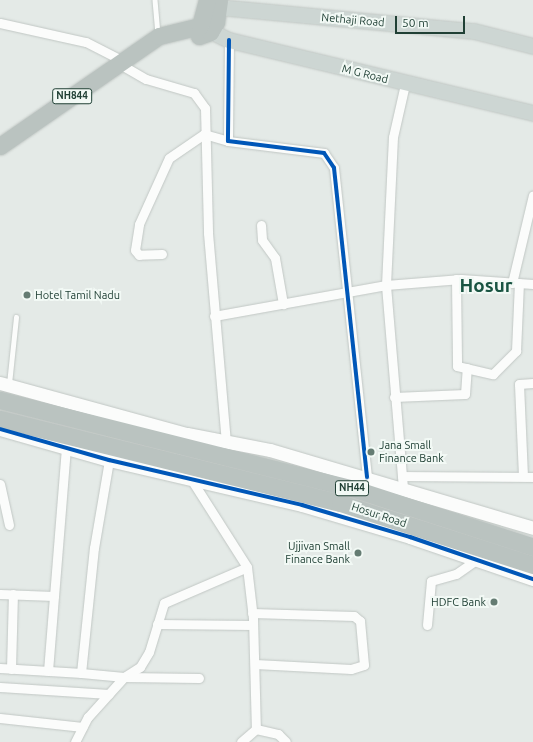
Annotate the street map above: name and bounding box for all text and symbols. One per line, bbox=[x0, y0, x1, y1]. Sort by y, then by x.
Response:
scale bar bbox=[397, 8, 467, 34]
street label: Nethaji Road bbox=[321, 11, 385, 29]
text: 50 m bbox=[402, 16, 429, 29]
street label: M G Road bbox=[340, 62, 390, 86]
road number: NH844 bbox=[52, 88, 92, 104]
district label: Hosur bbox=[459, 275, 513, 297]
place label: Hotel Tamil Nadu bbox=[35, 288, 120, 302]
marker: Hotel Tamil Nadu bbox=[22, 290, 32, 300]
place label: Jana Small Finance Bank bbox=[379, 439, 444, 465]
marker: Jana Small Finance Bank bbox=[366, 447, 376, 457]
road number: NH44 bbox=[335, 480, 369, 496]
street label: Hosur Road bbox=[350, 500, 408, 530]
place label: Ujjivan Small Finance Bank bbox=[285, 540, 350, 566]
marker: Ujjivan Small Finance Bank bbox=[353, 548, 363, 558]
place label: HDFC Bank bbox=[431, 595, 486, 609]
marker: HDFC Bank bbox=[489, 597, 499, 607]

